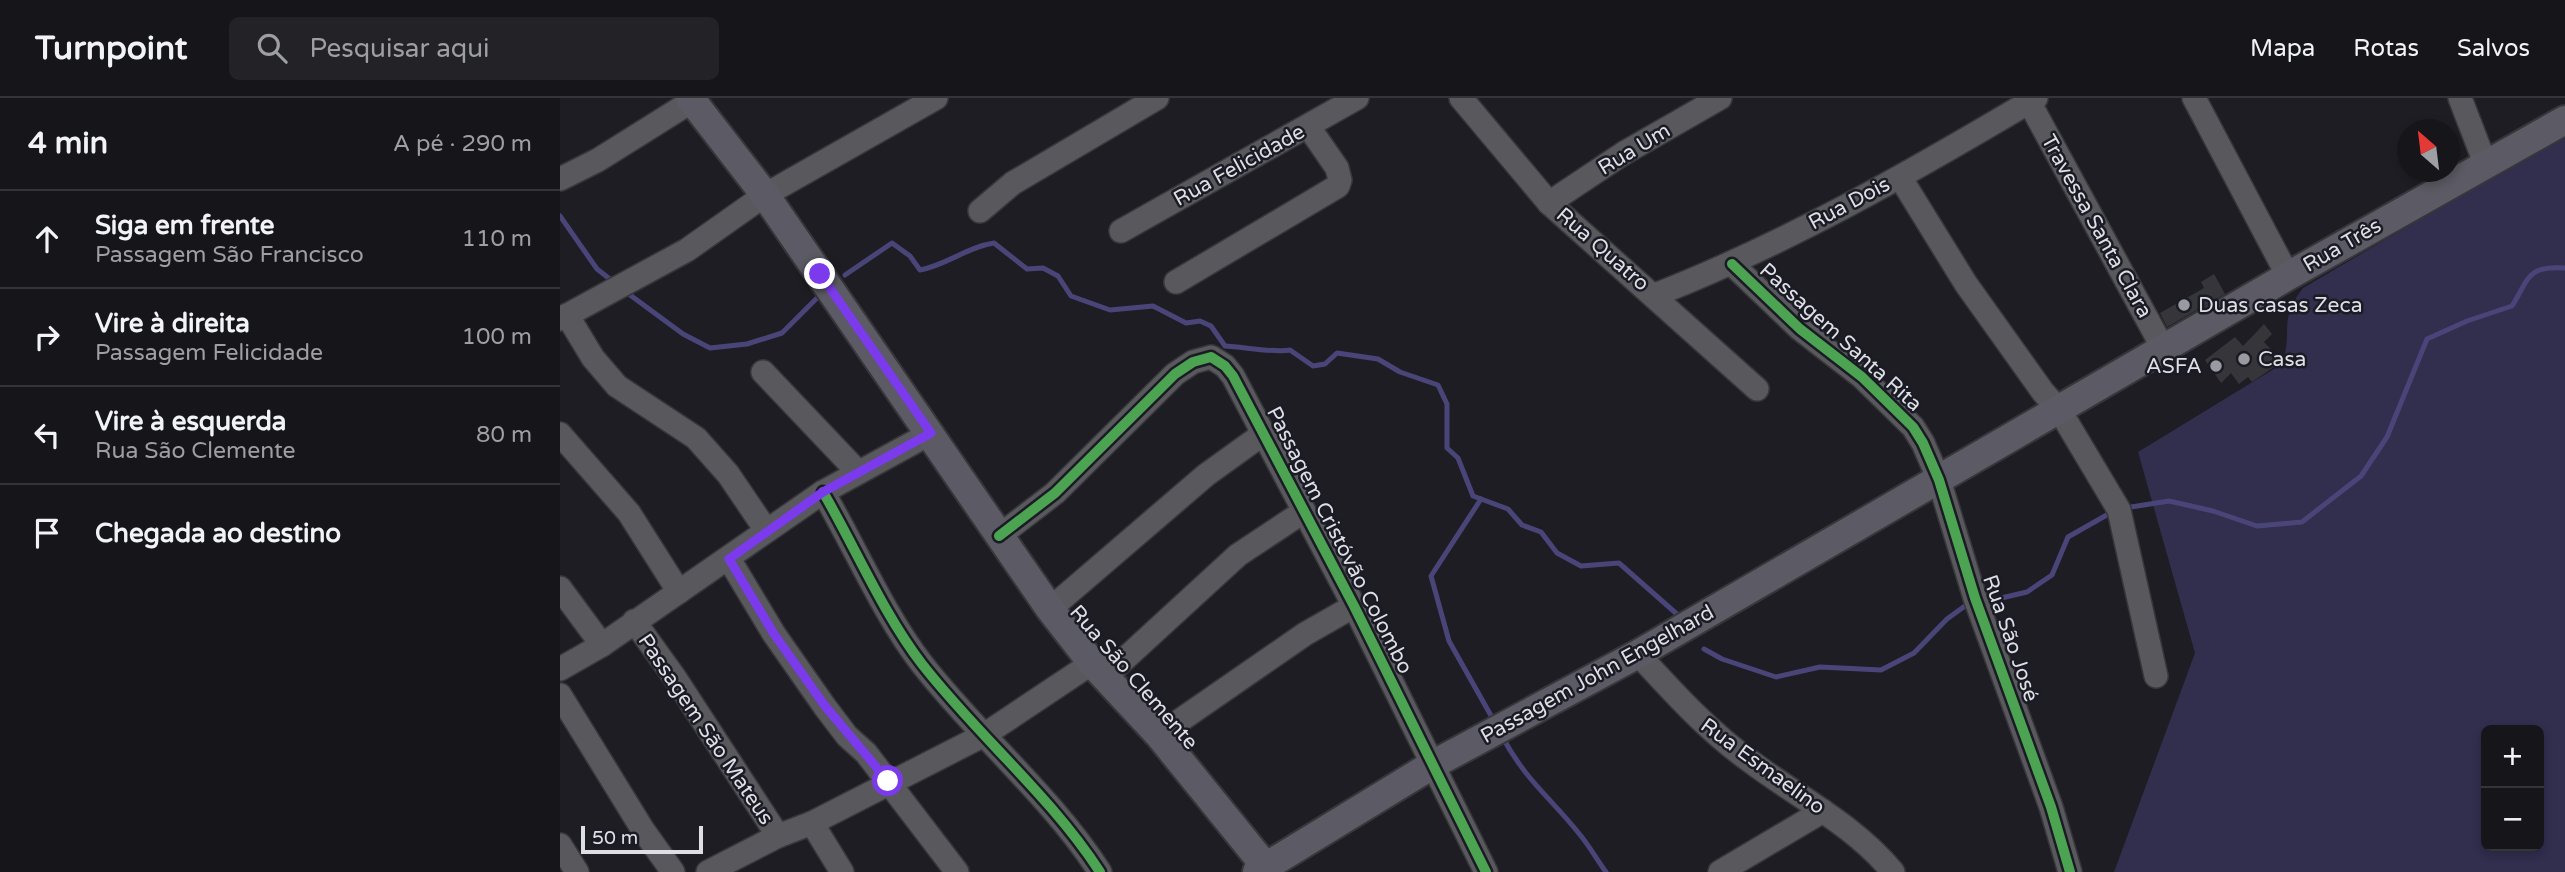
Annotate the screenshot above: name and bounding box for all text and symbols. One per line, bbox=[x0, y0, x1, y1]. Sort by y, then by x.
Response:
search box bbox=[229, 17, 719, 80]
text: Turnpoint bbox=[35, 29, 187, 68]
icon: search bbox=[253, 29, 291, 67]
text: Pesquisar aqui bbox=[309, 33, 490, 64]
text: Mapa bbox=[2250, 34, 2315, 63]
text: Rotas bbox=[2353, 34, 2419, 63]
text: Salvos bbox=[2457, 34, 2530, 63]
street label: Rua Um bbox=[1594, 118, 1675, 181]
street label: Rua Felicidade bbox=[1169, 119, 1309, 212]
north arrow bbox=[2397, 119, 2460, 182]
text: 4 min bbox=[28, 125, 108, 162]
text: A pé · 290 m bbox=[393, 130, 532, 158]
street label: Travessa Santa Clara bbox=[2036, 130, 2157, 322]
street label: Rua Dois bbox=[1804, 172, 1894, 235]
street label: Rua Quatro bbox=[1551, 202, 1654, 296]
text: Siga em frente bbox=[95, 210, 275, 241]
street label: Rua Três bbox=[2299, 213, 2386, 278]
icon: ahead bbox=[28, 220, 66, 258]
text: 110 m bbox=[462, 225, 532, 253]
text: Passagem São Francisco bbox=[95, 241, 364, 269]
route end bbox=[804, 258, 835, 289]
street label: Passagem Santa Rita bbox=[1754, 258, 1927, 417]
place label: Duas casas Zeca bbox=[2198, 293, 2362, 318]
marker: Duas casas Zeca bbox=[2176, 297, 2192, 313]
text: Vire à direita bbox=[95, 308, 250, 339]
icon: right bbox=[28, 318, 66, 356]
text: 100 m bbox=[462, 323, 532, 351]
text: Passagem Felicidade bbox=[95, 339, 323, 367]
place label: Casa bbox=[2258, 347, 2306, 372]
marker: Casa bbox=[2236, 351, 2252, 367]
place label: ASFA bbox=[2146, 354, 2202, 379]
marker: ASFA bbox=[2208, 358, 2224, 374]
street label: Passagem Cristóvão Colombo bbox=[1261, 402, 1418, 678]
text: Vire à esquerda bbox=[95, 406, 286, 437]
icon: left bbox=[28, 416, 66, 454]
text: 80 m bbox=[476, 421, 532, 449]
text: Rua São Clemente bbox=[95, 437, 296, 465]
icon: arrive bbox=[28, 514, 66, 552]
text: Chegada ao destino bbox=[95, 518, 341, 549]
street label: Rua São José bbox=[1977, 571, 2044, 705]
street label: Rua São Clemente bbox=[1064, 600, 1203, 755]
street label: Passagem John Engelhard bbox=[1476, 600, 1718, 749]
street label: Passagem São Mateus bbox=[632, 629, 779, 829]
street label: Rua Esmaelino bbox=[1696, 713, 1830, 820]
map controls bbox=[2481, 725, 2544, 851]
button: + bbox=[2481, 725, 2544, 788]
route start bbox=[872, 765, 903, 796]
button: − bbox=[2481, 788, 2544, 851]
scale bar bbox=[581, 823, 704, 855]
text: 50 m bbox=[592, 827, 638, 849]

